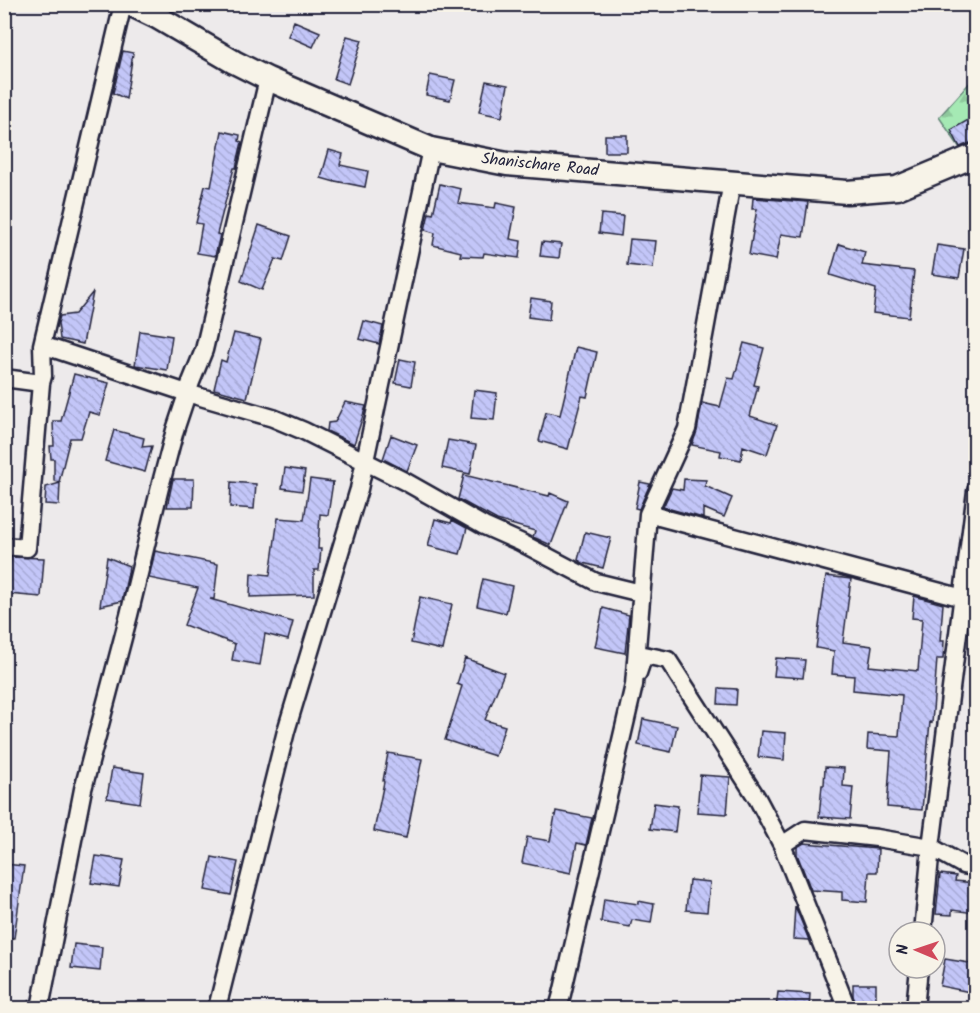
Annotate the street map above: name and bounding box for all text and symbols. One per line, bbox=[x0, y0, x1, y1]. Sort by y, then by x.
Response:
street label: Shanischare Road bbox=[480, 146, 601, 184]
north arrow bbox=[887, 920, 947, 980]
text: N bbox=[891, 944, 916, 955]

